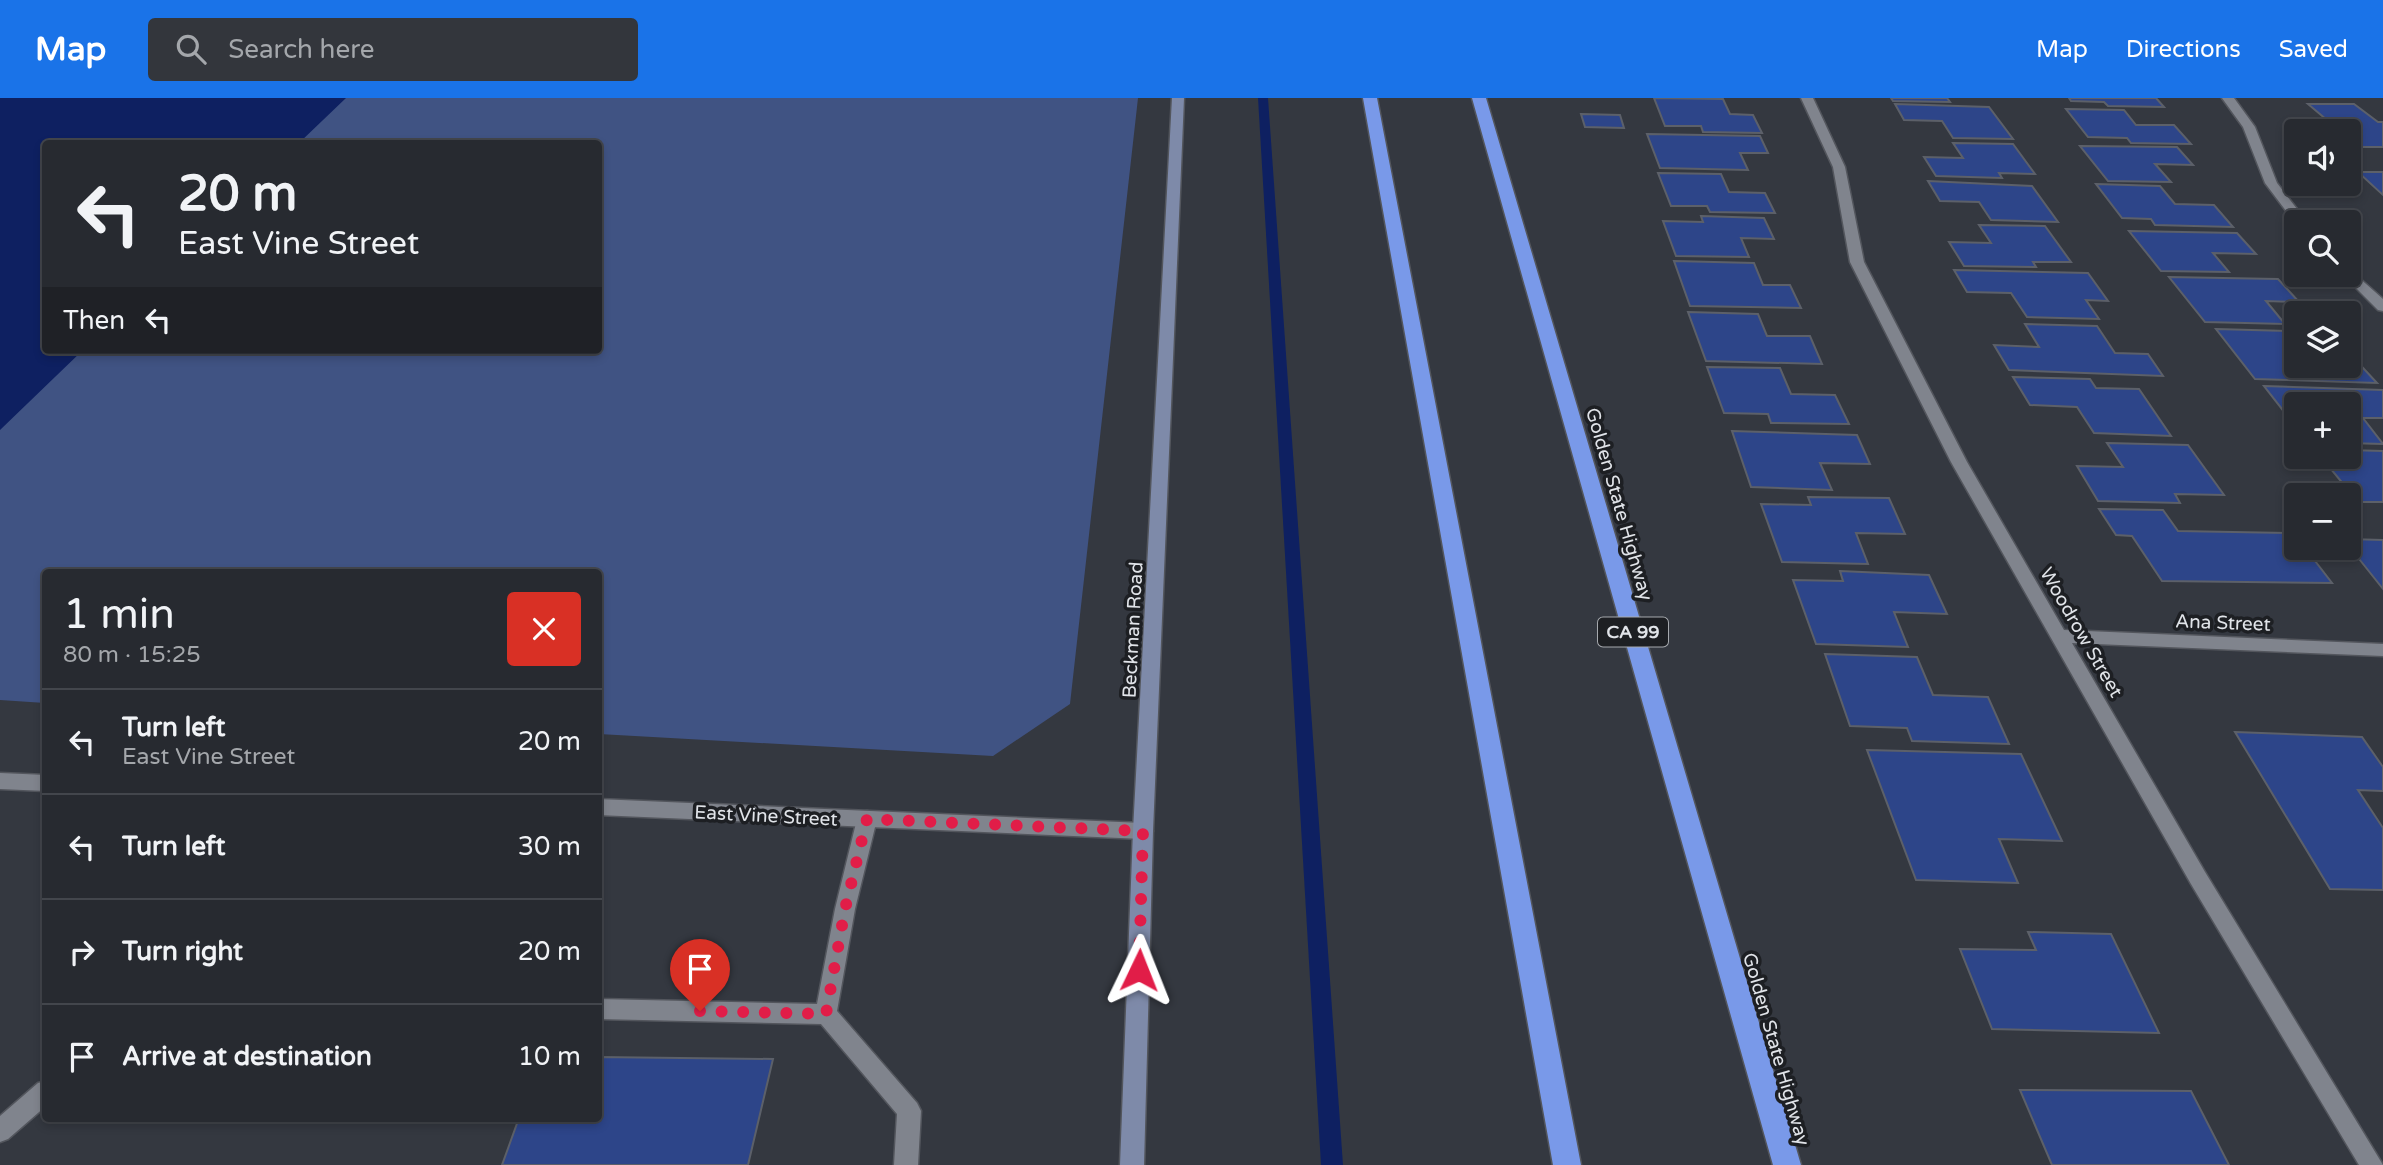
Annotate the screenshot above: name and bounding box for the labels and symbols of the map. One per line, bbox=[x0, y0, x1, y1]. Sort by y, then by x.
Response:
street label: Golden State Highway bbox=[1581, 405, 1657, 603]
street label: Beckman Road bbox=[1118, 561, 1148, 699]
street label: Woodrow Street bbox=[2035, 564, 2127, 701]
street label: Ana Street bbox=[2175, 610, 2271, 636]
road number: CA 99 bbox=[1598, 618, 1668, 646]
street label: East Vine Street bbox=[694, 801, 838, 831]
position arrow bbox=[1102, 933, 1176, 1007]
pin bbox=[670, 939, 730, 1011]
street label: Golden State Highway bbox=[1738, 950, 1814, 1148]

